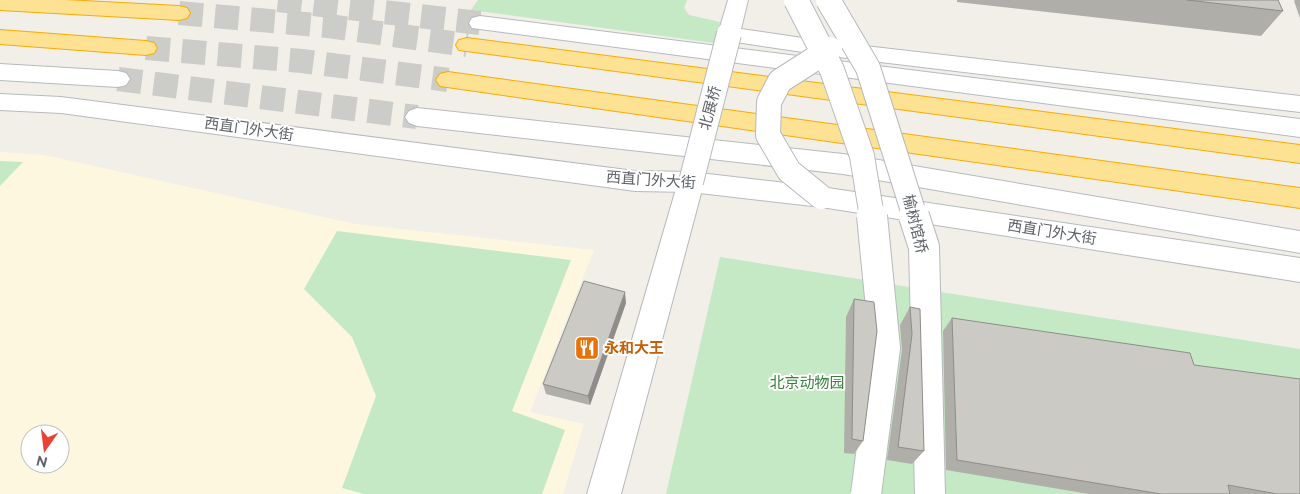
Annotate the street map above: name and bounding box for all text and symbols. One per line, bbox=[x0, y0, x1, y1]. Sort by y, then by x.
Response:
street label: 北展桥 bbox=[695, 84, 725, 132]
street label: 西直门外大街 bbox=[203, 114, 295, 144]
street label: 西直门外大街 bbox=[605, 168, 697, 192]
street label: 榆树馆桥 bbox=[899, 193, 931, 255]
street label: 西直门外大街 bbox=[1006, 216, 1098, 248]
restaurant icon: 永和大王 bbox=[574, 335, 600, 361]
place label: 永和大王 bbox=[604, 339, 664, 357]
park label: 北京动物园 bbox=[769, 374, 845, 392]
north arrow bbox=[20, 424, 70, 474]
text: N bbox=[35, 453, 49, 471]

